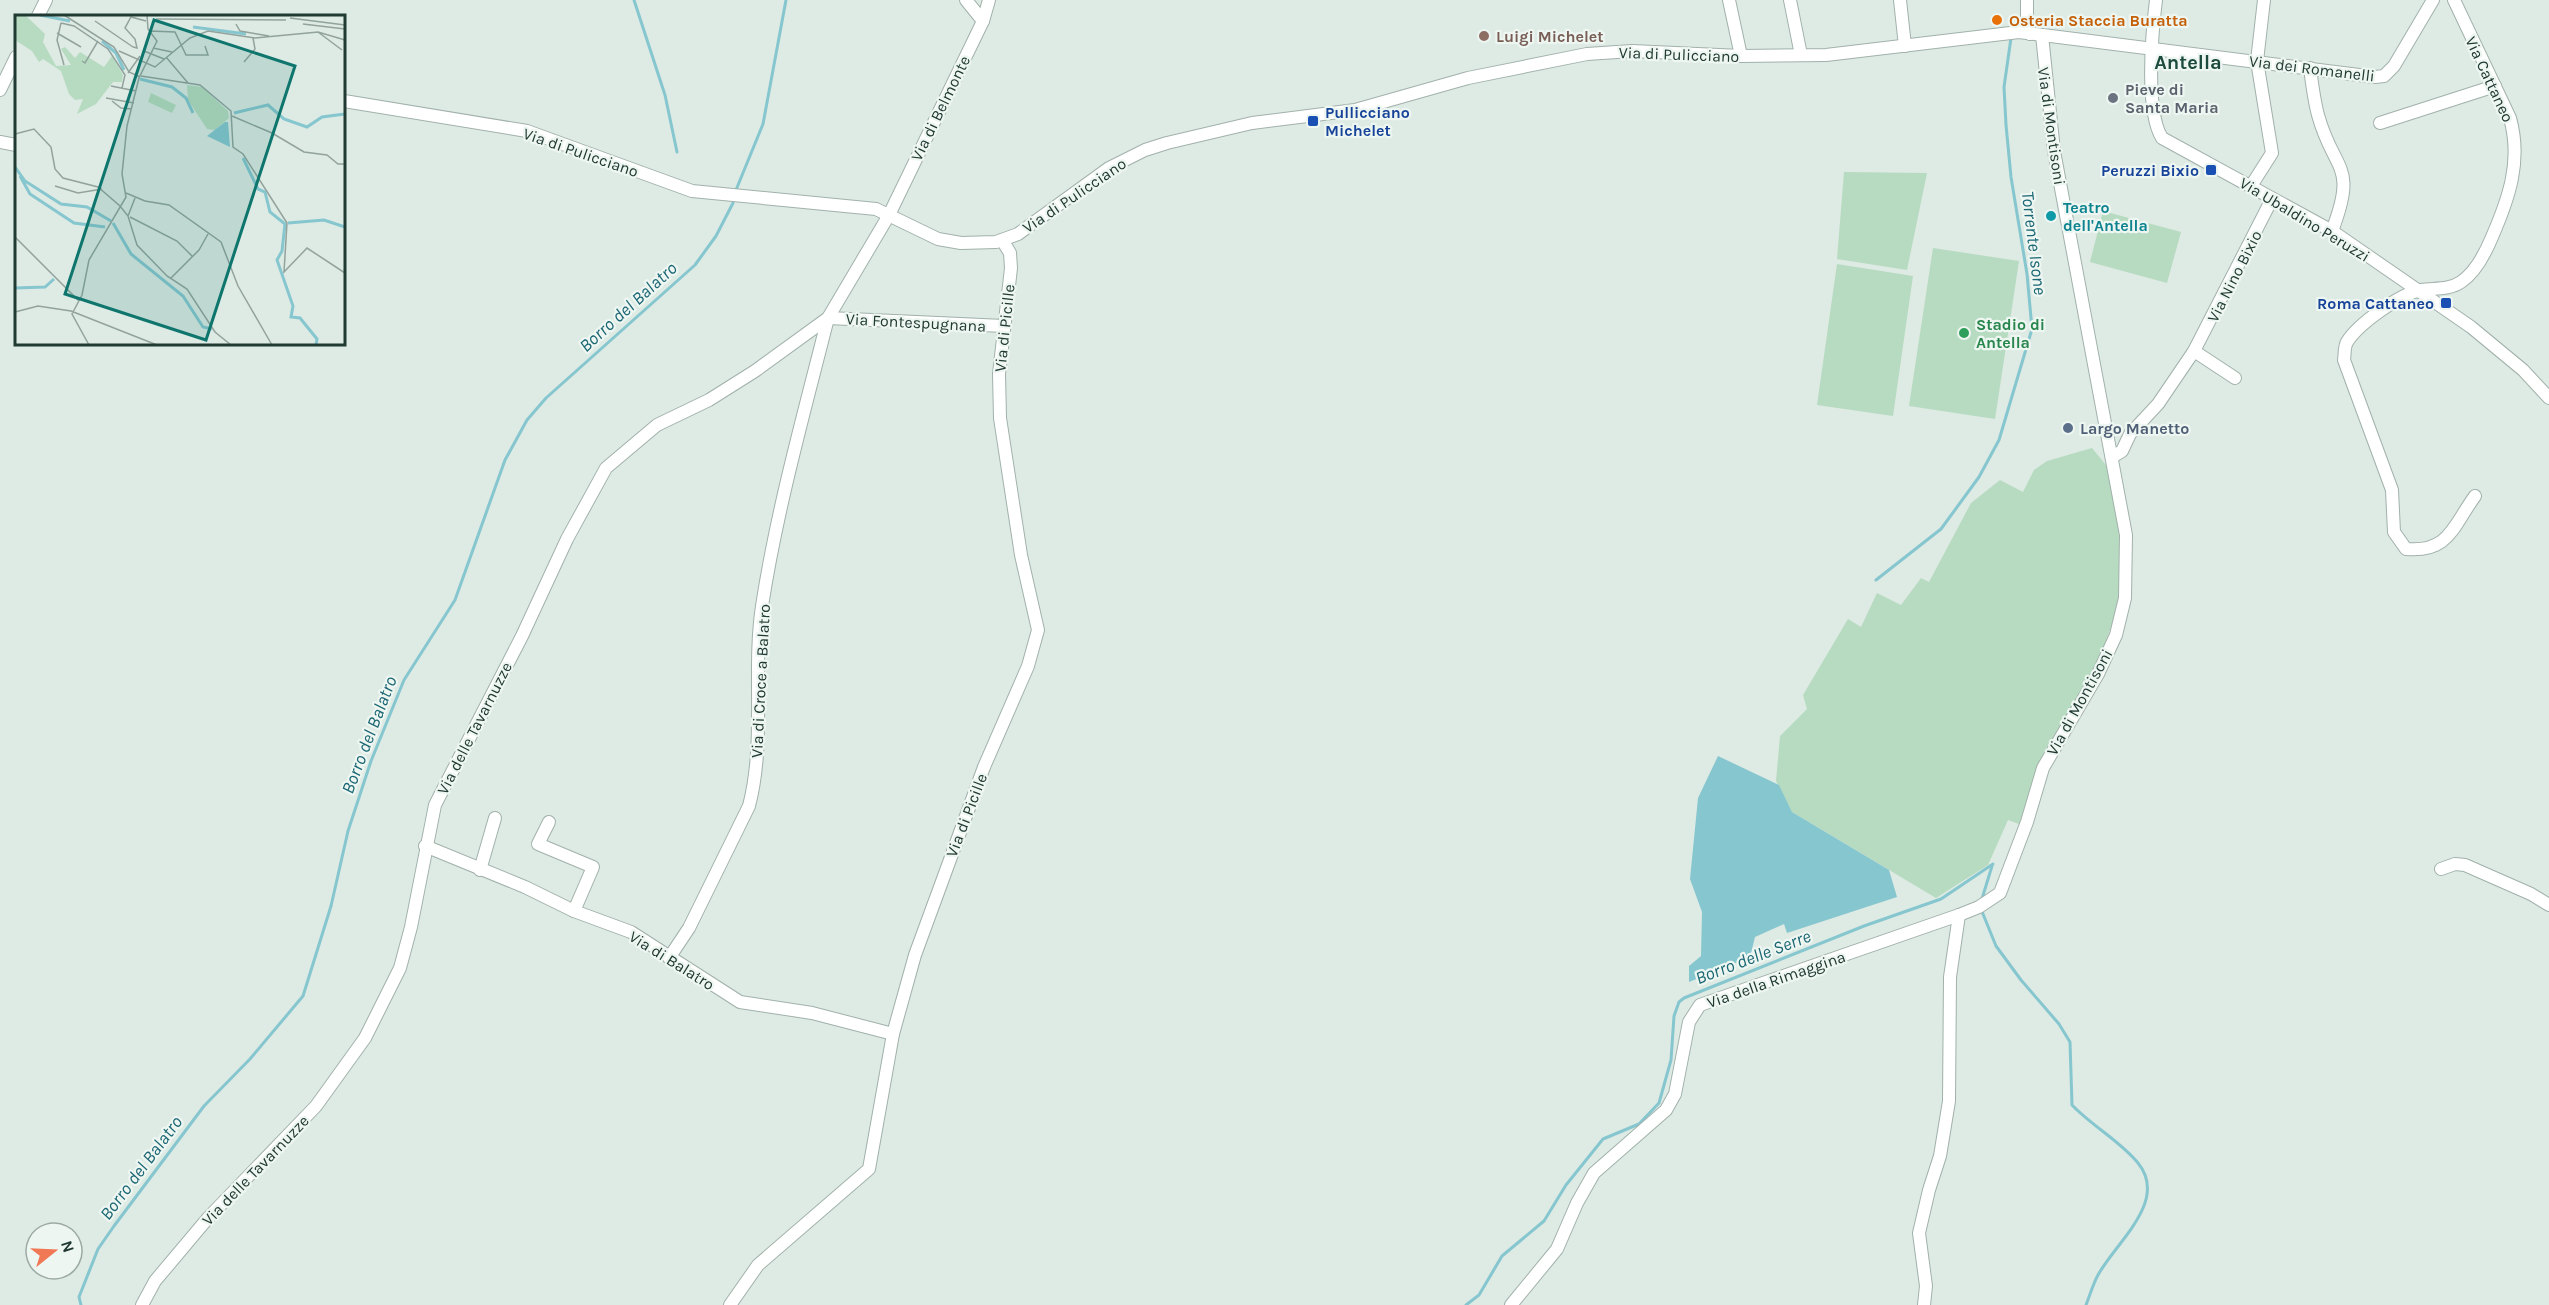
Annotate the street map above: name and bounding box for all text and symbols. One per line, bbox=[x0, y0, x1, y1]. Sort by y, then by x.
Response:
place label: Osteria Staccia Buratta bbox=[2009, 11, 2188, 30]
marker: Osteria Staccia Buratta bbox=[1990, 13, 2004, 27]
inset map bbox=[15, 15, 345, 345]
place label: Luigi Michelet bbox=[1496, 27, 1604, 46]
marker: Luigi Michelet bbox=[1477, 29, 1491, 43]
street label: Via Cattaneo bbox=[2461, 33, 2518, 125]
street label: Via di Pulicciano bbox=[1618, 43, 1740, 66]
district label: Antella bbox=[2154, 51, 2222, 74]
street label: Via dei Romanelli bbox=[2248, 51, 2376, 86]
street label: Via di Belmonte bbox=[907, 53, 974, 164]
street label: Via di Montisoni bbox=[2034, 66, 2069, 186]
place label: Pieve di Santa Maria bbox=[2125, 80, 2219, 117]
marker: Pieve di Santa Maria bbox=[2106, 91, 2120, 105]
place label: Pullicciano Michelet bbox=[1325, 103, 1410, 140]
marker: Pullicciano Michelet bbox=[1306, 114, 1320, 128]
street label: Via di Pulicciano bbox=[521, 124, 641, 181]
street label: Via di Pulicciano bbox=[1019, 154, 1130, 237]
place label: Peruzzi Bixio bbox=[2101, 161, 2199, 180]
marker: Peruzzi Bixio bbox=[2204, 163, 2218, 177]
street label: Via Ubaldino Peruzzi bbox=[2236, 173, 2373, 266]
water label: Torrente Isone bbox=[2017, 190, 2051, 296]
place label: Teatro dell'Antella bbox=[2063, 198, 2148, 235]
marker: Teatro dell'Antella bbox=[2044, 209, 2058, 223]
street label: Via Nino Bixio bbox=[2203, 227, 2266, 325]
water label: Borro del Balatro bbox=[575, 257, 682, 357]
street label: Via di Picille bbox=[990, 283, 1019, 373]
place label: Roma Cattaneo bbox=[2317, 294, 2434, 313]
marker: Roma Cattaneo bbox=[2439, 296, 2453, 310]
street label: Via Fontespugnana bbox=[845, 309, 987, 336]
place label: Stadio di Antella bbox=[1976, 315, 2045, 352]
marker: Stadio di Antella bbox=[1957, 326, 1971, 340]
place label: Largo Manetto bbox=[2080, 419, 2189, 438]
marker: Largo Manetto bbox=[2061, 421, 2075, 435]
street label: Via di Croce a Balatro bbox=[747, 604, 774, 759]
street label: Via di Montisoni bbox=[2042, 646, 2117, 759]
street label: Via delle Tavarnuzze bbox=[433, 659, 516, 798]
water label: Borro del Balatro bbox=[336, 673, 402, 797]
street label: Via di Picille bbox=[942, 771, 991, 860]
water label: Borro delle Serre bbox=[1692, 925, 1814, 989]
street label: Via di Balatro bbox=[626, 927, 718, 994]
street label: Via della Rimaggina bbox=[1704, 947, 1848, 1012]
street label: Via delle Tavarnuzze bbox=[198, 1111, 313, 1229]
water label: Borro del Balatro bbox=[95, 1112, 187, 1224]
north arrow bbox=[24, 1221, 84, 1281]
text: N bbox=[57, 1238, 79, 1255]

